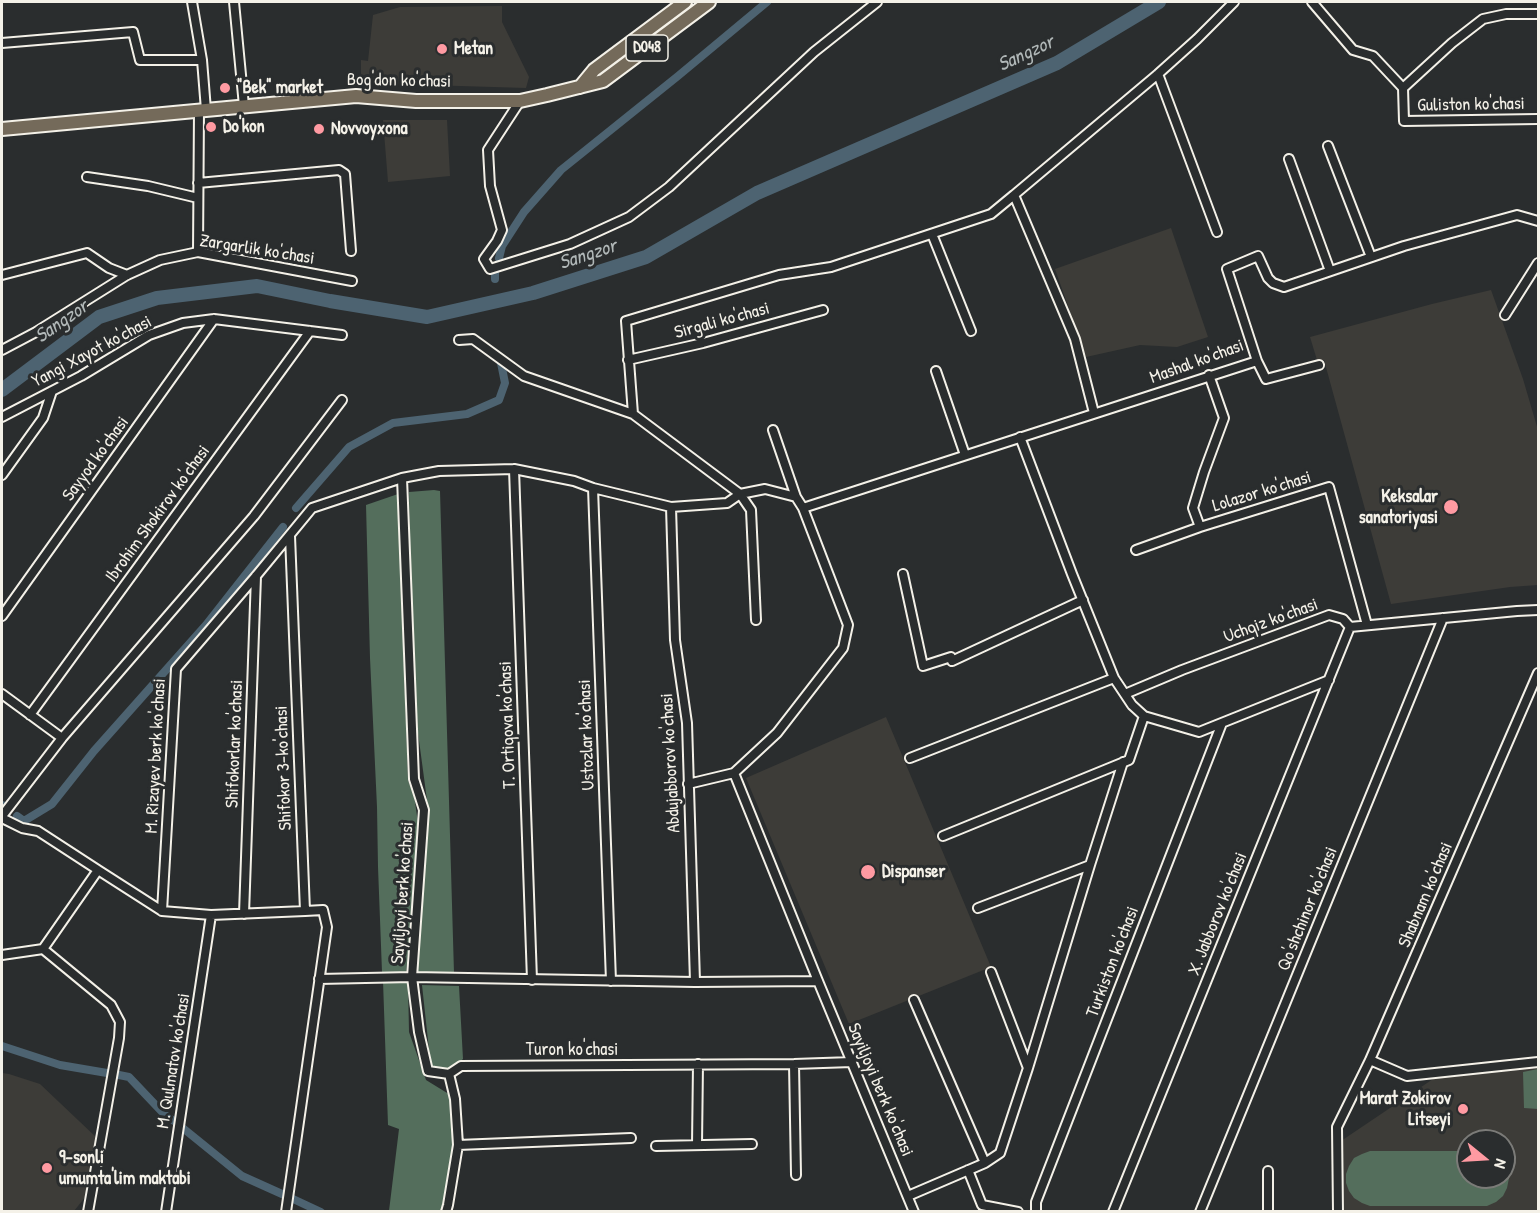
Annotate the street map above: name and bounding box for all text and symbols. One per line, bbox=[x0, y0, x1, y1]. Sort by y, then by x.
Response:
water label: Sangzor bbox=[994, 31, 1058, 77]
road number: D048 bbox=[626, 35, 668, 61]
place label: Metan bbox=[454, 38, 493, 60]
marker: Metan bbox=[435, 42, 449, 56]
street label: Bog'don ko'chasi bbox=[347, 69, 451, 93]
place label: "Bek" market bbox=[237, 77, 323, 99]
marker: "Bek" market bbox=[218, 81, 232, 95]
street label: Guliston ko'chasi bbox=[1417, 93, 1525, 117]
place label: Do'kon bbox=[223, 116, 265, 138]
place label: Novvoyxona bbox=[331, 118, 408, 140]
marker: Do'kon bbox=[204, 120, 218, 134]
marker: Novvoyxona bbox=[312, 122, 326, 136]
street label: Zargarlik ko'chasi bbox=[198, 230, 316, 270]
water label: Sangzor bbox=[556, 234, 620, 276]
water label: Sangzor bbox=[31, 295, 93, 349]
street label: Sirgali ko'chasi bbox=[672, 298, 772, 344]
street label: Yangi Xayot ko'chasi bbox=[28, 311, 156, 393]
street label: Mashal ko'chasi bbox=[1147, 335, 1247, 389]
street label: Sayyod ko'chasi bbox=[58, 413, 134, 505]
street label: Ibrohim Shokirov ko'chasi bbox=[101, 441, 215, 587]
street label: Lolazor ko'chasi bbox=[1210, 467, 1314, 517]
place label: Keksalar sanatoriyasi bbox=[1359, 486, 1438, 528]
marker: Keksalar sanatoriyasi bbox=[1442, 498, 1460, 516]
street label: Uchqiz ko'chasi bbox=[1221, 594, 1321, 648]
street label: T. Ortiqova ko'chasi bbox=[495, 661, 521, 789]
street label: M. Rizayev berk ko'chasi bbox=[141, 678, 171, 834]
street label: Shifokorlar ko'chasi bbox=[222, 679, 248, 809]
street label: Ustozlar ko'chasi bbox=[574, 679, 600, 791]
street label: Abdujabborov ko'chasi bbox=[657, 693, 685, 833]
street label: Shifokor 3-ko'chasi bbox=[271, 705, 297, 831]
street label: Sayiljoyi berk ko'chasi bbox=[387, 821, 419, 965]
street label: Shabnam ko'chasi bbox=[1394, 839, 1458, 951]
street label: Qo'shchinor ko'chasi bbox=[1273, 844, 1343, 974]
street label: X. Jabborov ko'chasi bbox=[1184, 850, 1252, 978]
place label: Dispanser bbox=[882, 861, 945, 883]
marker: Dispanser bbox=[859, 863, 877, 881]
street label: Turkiston ko'chasi bbox=[1082, 904, 1144, 1020]
street label: M. Qulmatov ko'chasi bbox=[153, 992, 195, 1130]
street label: Sayiljoyi berk ko'chasi bbox=[842, 1020, 918, 1160]
street label: Turon ko'chasi bbox=[526, 1039, 618, 1061]
place label: Marat Zokirov Litseyi bbox=[1360, 1088, 1451, 1130]
marker: Marat Zokirov Litseyi bbox=[1456, 1102, 1470, 1116]
north arrow bbox=[1456, 1129, 1516, 1189]
place label: 9-sonli umumta'lim maktabi bbox=[59, 1147, 191, 1190]
text: N bbox=[1489, 1156, 1513, 1171]
marker: 9-sonli umumta'lim maktabi bbox=[40, 1161, 54, 1175]

